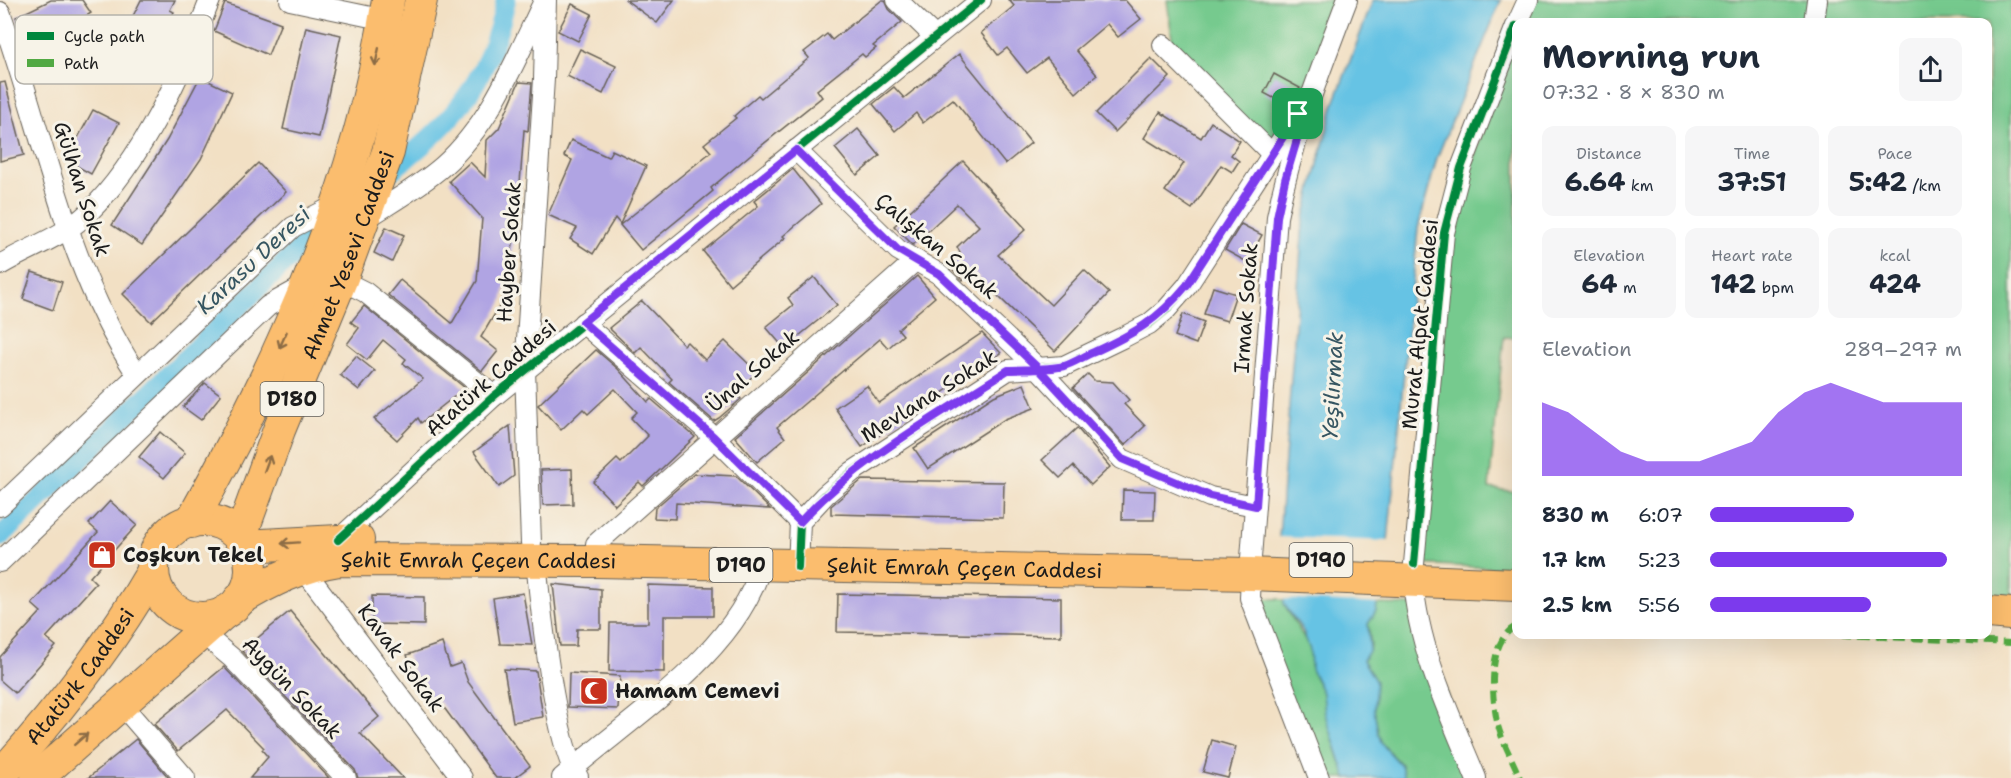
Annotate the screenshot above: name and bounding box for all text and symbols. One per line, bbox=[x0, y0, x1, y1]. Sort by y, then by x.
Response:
legend bbox=[15, 15, 213, 84]
text: Cycle path bbox=[64, 26, 145, 47]
text: Morning run bbox=[1542, 34, 1760, 79]
button: share bbox=[1899, 38, 1962, 101]
one-way arrow bbox=[371, 47, 382, 67]
text: Path bbox=[64, 53, 99, 74]
text: 07:32 · 8 × 830 m bbox=[1542, 79, 1725, 105]
pin bbox=[1272, 88, 1323, 139]
icon: arrive bbox=[1281, 97, 1314, 130]
street label: Gülhan Sokak bbox=[47, 118, 117, 260]
text: Distance bbox=[1576, 143, 1642, 164]
text: Time bbox=[1734, 143, 1770, 164]
text: Pace bbox=[1877, 143, 1913, 164]
street label: Ahmet Yesevi Caddesi bbox=[296, 147, 401, 364]
text: 6.64 bbox=[1564, 164, 1625, 199]
text: 37:51 bbox=[1717, 164, 1787, 199]
text: 5:42 bbox=[1849, 164, 1907, 199]
text: km bbox=[1625, 175, 1654, 196]
text: /km bbox=[1907, 175, 1941, 196]
street label: Hayber Sokak bbox=[490, 181, 528, 323]
street label: Çalışkan Sokak bbox=[870, 186, 1004, 306]
water label: Karasu Deresi bbox=[190, 199, 317, 321]
street label: Murat Alpat Caddesi bbox=[1395, 217, 1445, 431]
street label: Irmak Sokak bbox=[1227, 242, 1265, 374]
text: Elevation bbox=[1573, 245, 1645, 266]
text: Heart rate bbox=[1711, 245, 1793, 266]
text: kcal bbox=[1879, 245, 1911, 266]
text: 64 bbox=[1581, 266, 1618, 301]
text: 142 bbox=[1710, 266, 1756, 301]
text: 424 bbox=[1869, 266, 1921, 301]
text: m bbox=[1618, 277, 1637, 298]
text: bpm bbox=[1756, 277, 1794, 298]
street label: Atatürk Caddesi bbox=[420, 313, 562, 443]
street label: Ünal Sokak bbox=[701, 323, 805, 419]
one-way arrow bbox=[277, 331, 288, 349]
water label: Yeşilırmak bbox=[1315, 331, 1350, 441]
text: Elevation bbox=[1542, 336, 1632, 362]
text: 289–297 m bbox=[1844, 336, 1962, 362]
street label: Mevlana Sokak bbox=[856, 343, 1002, 449]
road number: D180 bbox=[260, 382, 324, 416]
one-way arrow bbox=[262, 455, 273, 473]
text: 830 m bbox=[1542, 502, 1609, 528]
text: 6:07 bbox=[1638, 502, 1683, 528]
one-way arrow bbox=[281, 538, 301, 549]
shop icon: Coşkun Tekel bbox=[86, 539, 118, 571]
place label: Coşkun Tekel bbox=[123, 541, 264, 569]
road number: D190 bbox=[1290, 543, 1352, 577]
street label: Şehit Emrah Çeçen Caddesi bbox=[341, 546, 617, 575]
text: 1.7 km bbox=[1542, 547, 1606, 573]
text: 5:23 bbox=[1638, 547, 1681, 573]
road number: D190 bbox=[710, 548, 772, 582]
street label: Şehit Emrah Çeçen Caddesi bbox=[826, 552, 1103, 585]
text: 2.5 km bbox=[1542, 592, 1612, 618]
text: 5:56 bbox=[1638, 592, 1681, 618]
street label: Kavak Sokak bbox=[351, 598, 451, 718]
street label: Atatürk Caddesi bbox=[19, 603, 141, 751]
street label: Aygün Sokak bbox=[236, 631, 348, 745]
mosque icon: Hamam Cemevi bbox=[578, 675, 610, 707]
place label: Hamam Cemevi bbox=[615, 677, 780, 705]
one-way arrow bbox=[73, 732, 88, 746]

